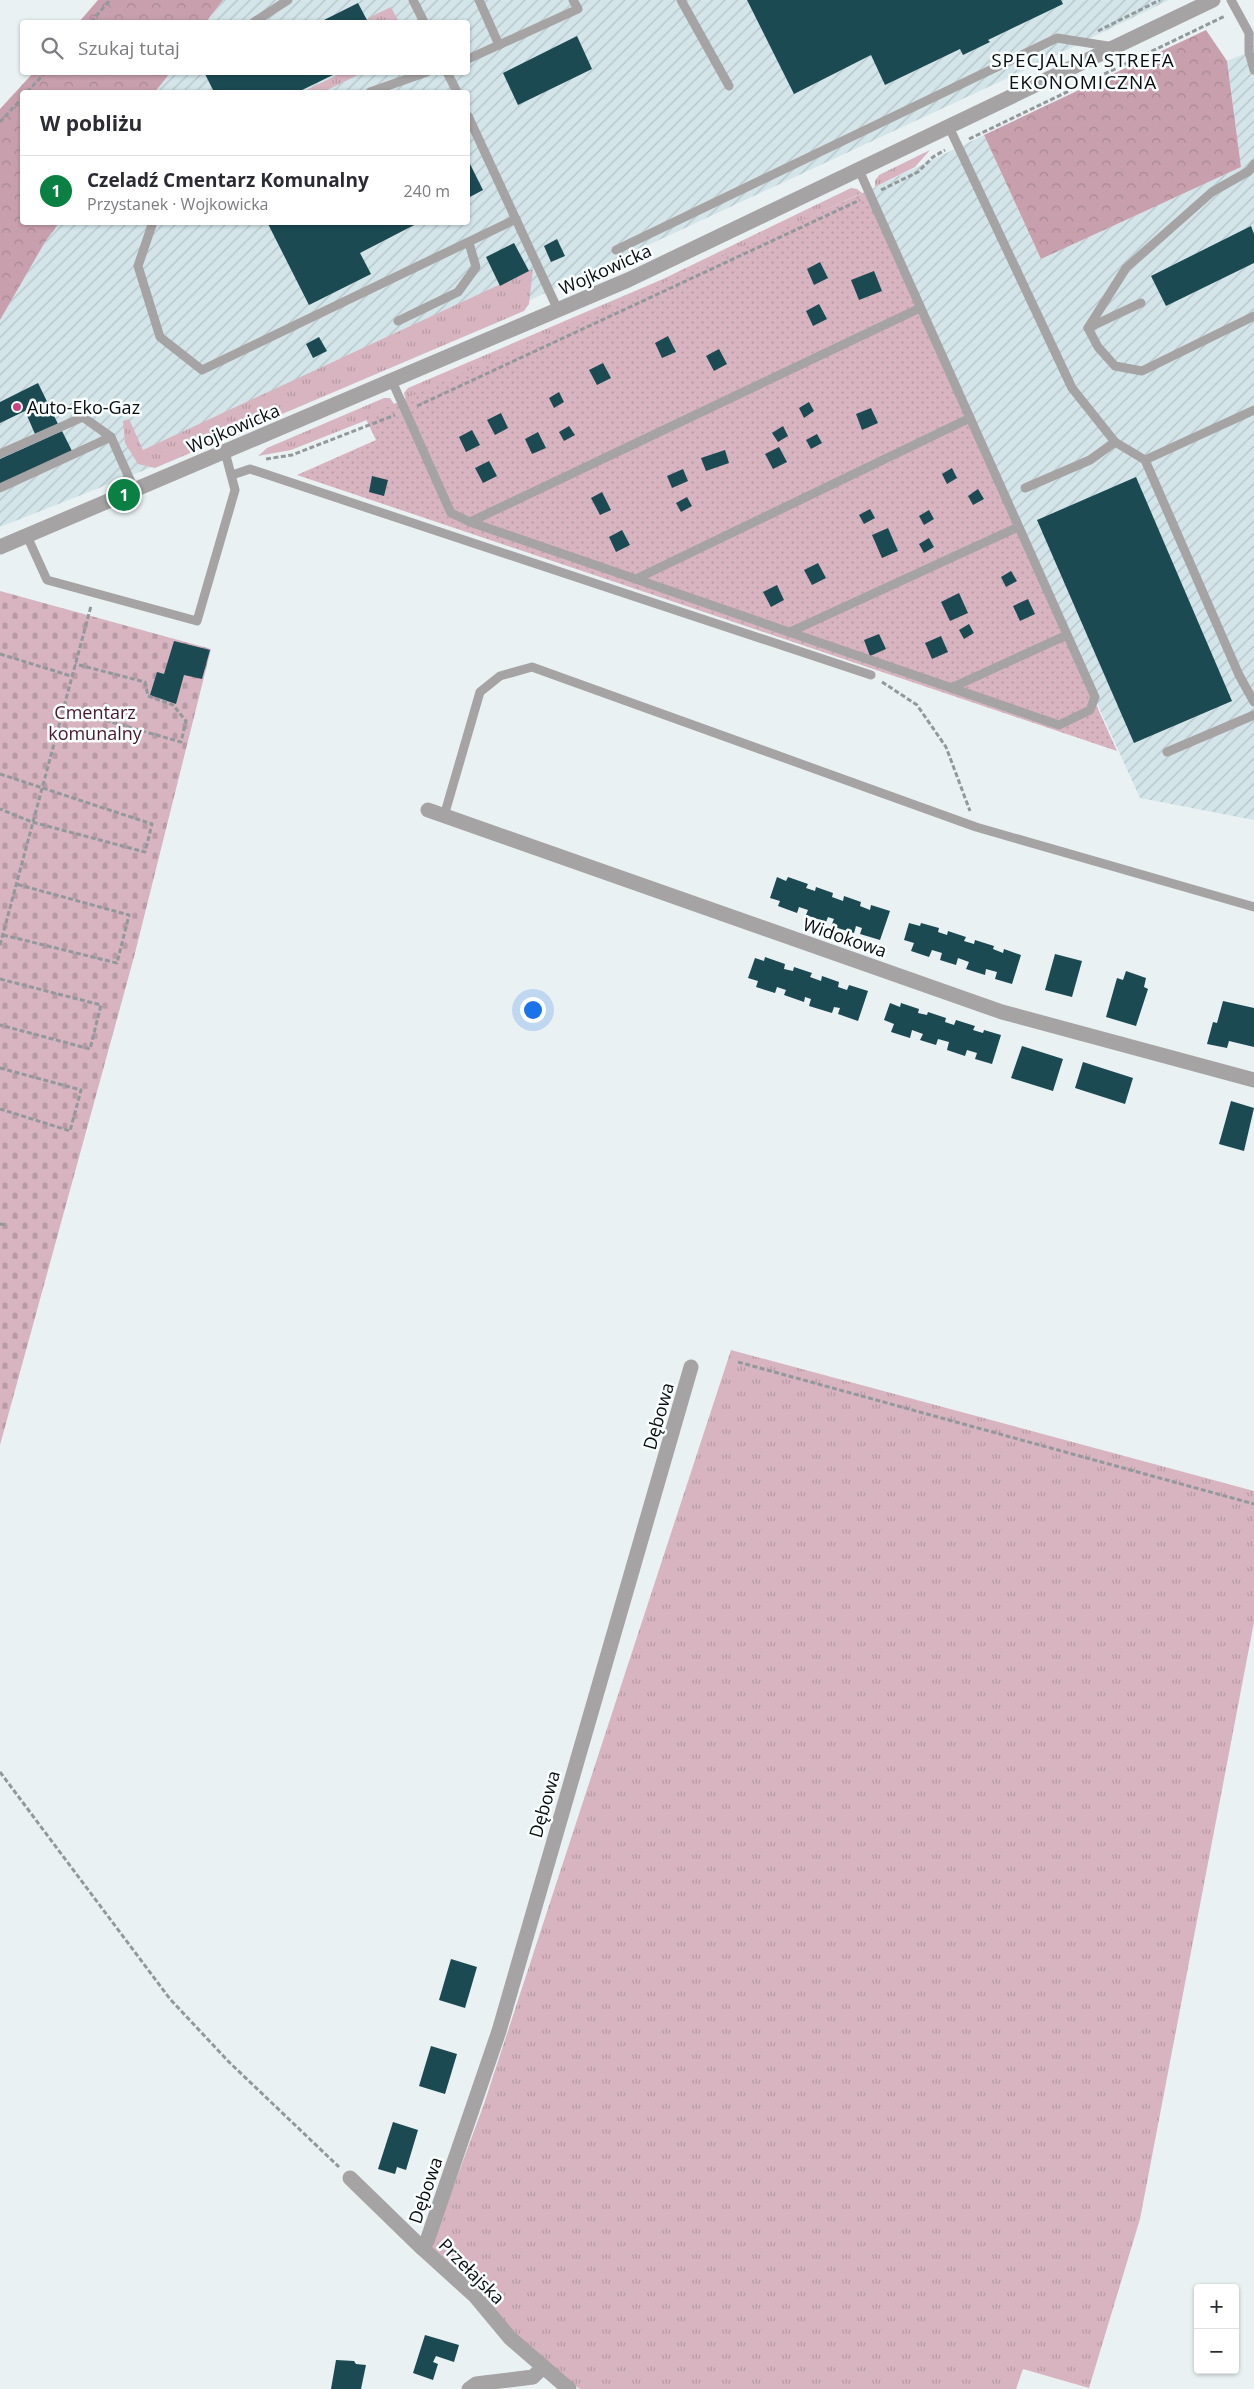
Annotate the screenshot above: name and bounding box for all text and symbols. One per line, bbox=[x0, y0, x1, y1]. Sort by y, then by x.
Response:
search box bbox=[20, 20, 470, 75]
icon: search bbox=[38, 34, 66, 62]
text: Szukaj tutaj bbox=[78, 35, 180, 61]
district label: SPECJALNA STREFA EKONOMICZNA bbox=[991, 47, 1175, 95]
text: W pobliżu bbox=[40, 109, 142, 137]
text: Czeladź Cmentarz Komunalny bbox=[87, 167, 369, 193]
text: 1 bbox=[51, 180, 61, 202]
text: 240 m bbox=[404, 180, 450, 202]
text: Przystanek · Wojkowicka bbox=[87, 193, 268, 215]
street label: Wojkowicka bbox=[555, 238, 655, 300]
place label: Auto-Eko-Gaz bbox=[27, 395, 140, 419]
street label: Wojkowicka bbox=[183, 398, 283, 458]
marker: Auto-Eko-Gaz bbox=[11, 401, 23, 413]
pin: 1 bbox=[108, 476, 140, 514]
park label: Cmentarz komunalny bbox=[48, 700, 143, 745]
street label: Widokowa bbox=[800, 911, 890, 963]
your location bbox=[520, 997, 546, 1023]
street label: Dębowa bbox=[637, 1380, 679, 1452]
street label: Dębowa bbox=[523, 1768, 565, 1840]
street label: Dębowa bbox=[402, 2153, 448, 2227]
street label: Przełajska bbox=[434, 2233, 510, 2309]
map controls bbox=[1194, 2284, 1239, 2374]
button: + bbox=[1194, 2284, 1239, 2329]
button: − bbox=[1194, 2329, 1239, 2374]

